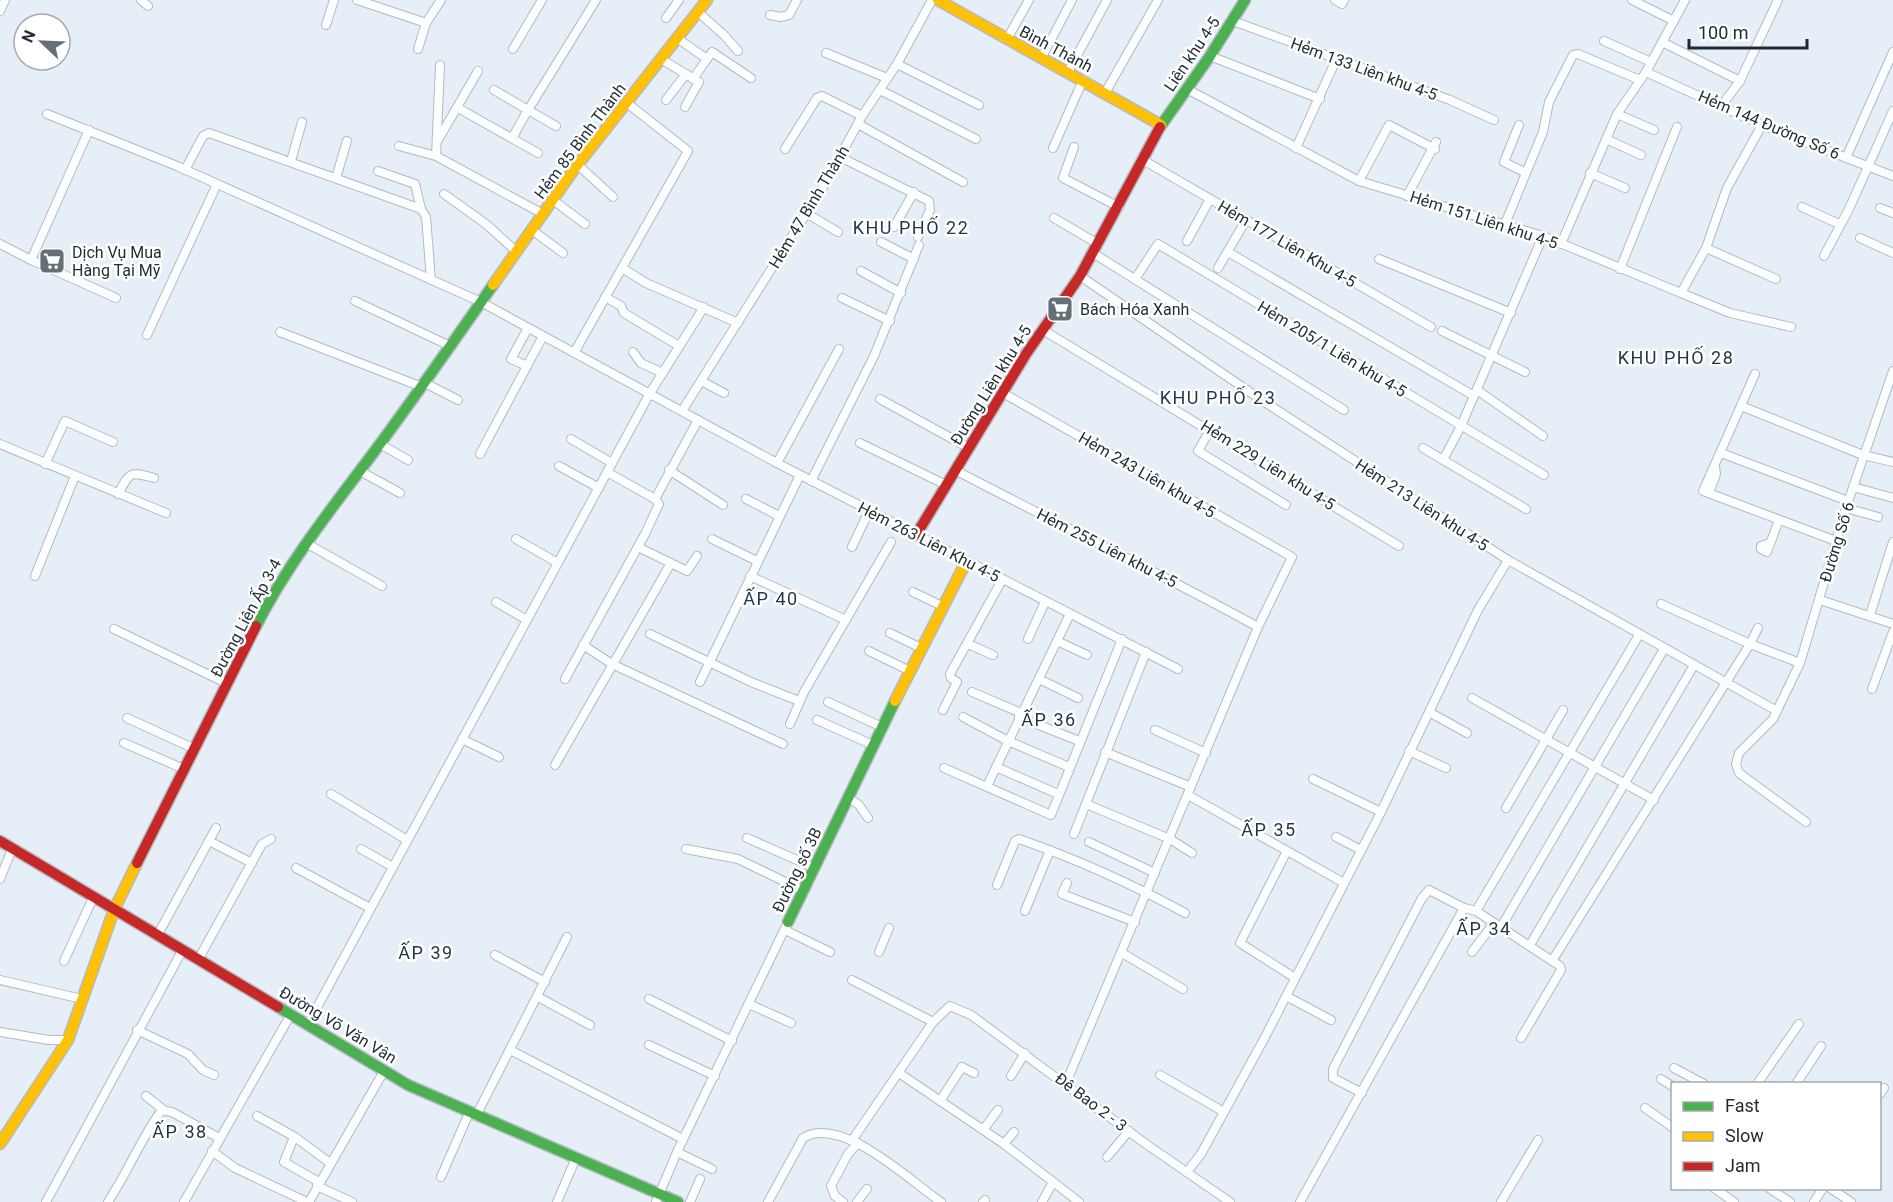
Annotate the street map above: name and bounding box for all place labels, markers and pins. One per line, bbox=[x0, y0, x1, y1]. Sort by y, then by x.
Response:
place label: Dịch Vụ Mua Hàng Tại Mỹ bbox=[72, 243, 162, 280]
supermarket icon: Dịch Vụ Mua Hàng Tại Mỹ bbox=[37, 246, 67, 276]
supermarket icon: Bách Hóa Xanh bbox=[1045, 294, 1075, 324]
place label: Bách Hóa Xanh bbox=[1080, 300, 1189, 319]

